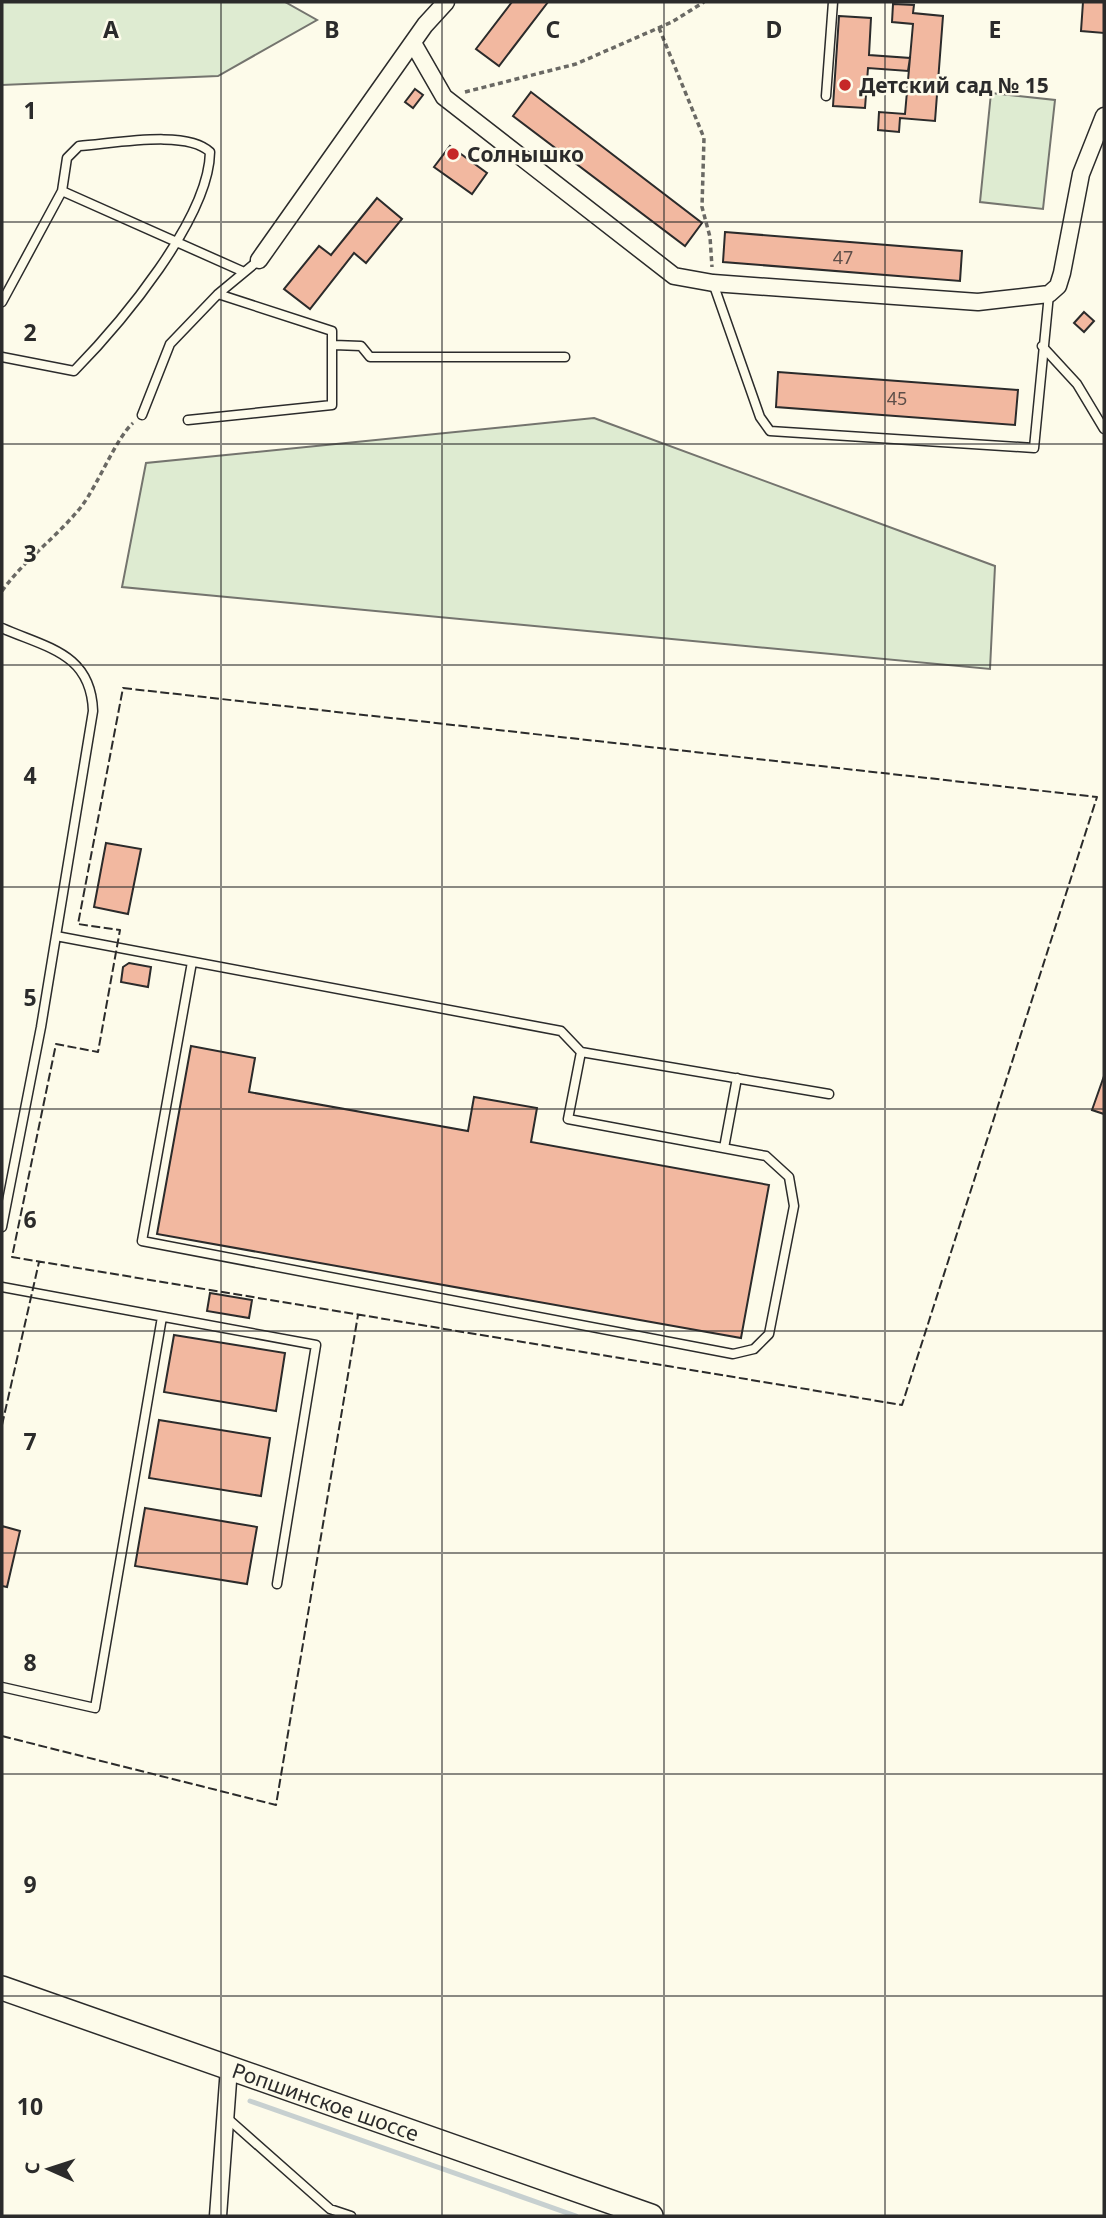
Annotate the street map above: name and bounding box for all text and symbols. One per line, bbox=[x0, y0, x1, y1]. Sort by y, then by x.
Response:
text: A bbox=[103, 13, 119, 45]
text: B bbox=[324, 13, 340, 45]
text: C bbox=[546, 13, 561, 45]
text: D bbox=[766, 13, 782, 45]
text: E bbox=[989, 13, 1001, 45]
place label: Детский сад № 15 bbox=[859, 71, 1049, 99]
marker: Детский сад № 15 bbox=[837, 77, 853, 93]
text: 1 bbox=[23, 94, 37, 126]
place label: Солнышко bbox=[467, 140, 584, 168]
marker: Солнышко bbox=[445, 146, 461, 162]
house number: 47 bbox=[833, 245, 853, 269]
text: 2 bbox=[23, 316, 37, 348]
house number: 45 bbox=[887, 386, 907, 410]
text: 3 bbox=[23, 537, 37, 569]
text: 4 bbox=[23, 759, 37, 791]
text: 5 bbox=[23, 981, 37, 1013]
text: 6 bbox=[23, 1203, 37, 1235]
text: 7 bbox=[23, 1425, 37, 1457]
text: 8 bbox=[23, 1646, 37, 1678]
text: 9 bbox=[23, 1868, 37, 1900]
street label: Ропшинское шоссе bbox=[228, 2056, 423, 2147]
text: 10 bbox=[17, 2090, 43, 2122]
north arrow bbox=[14, 2134, 84, 2204]
text: С bbox=[19, 2161, 45, 2175]

